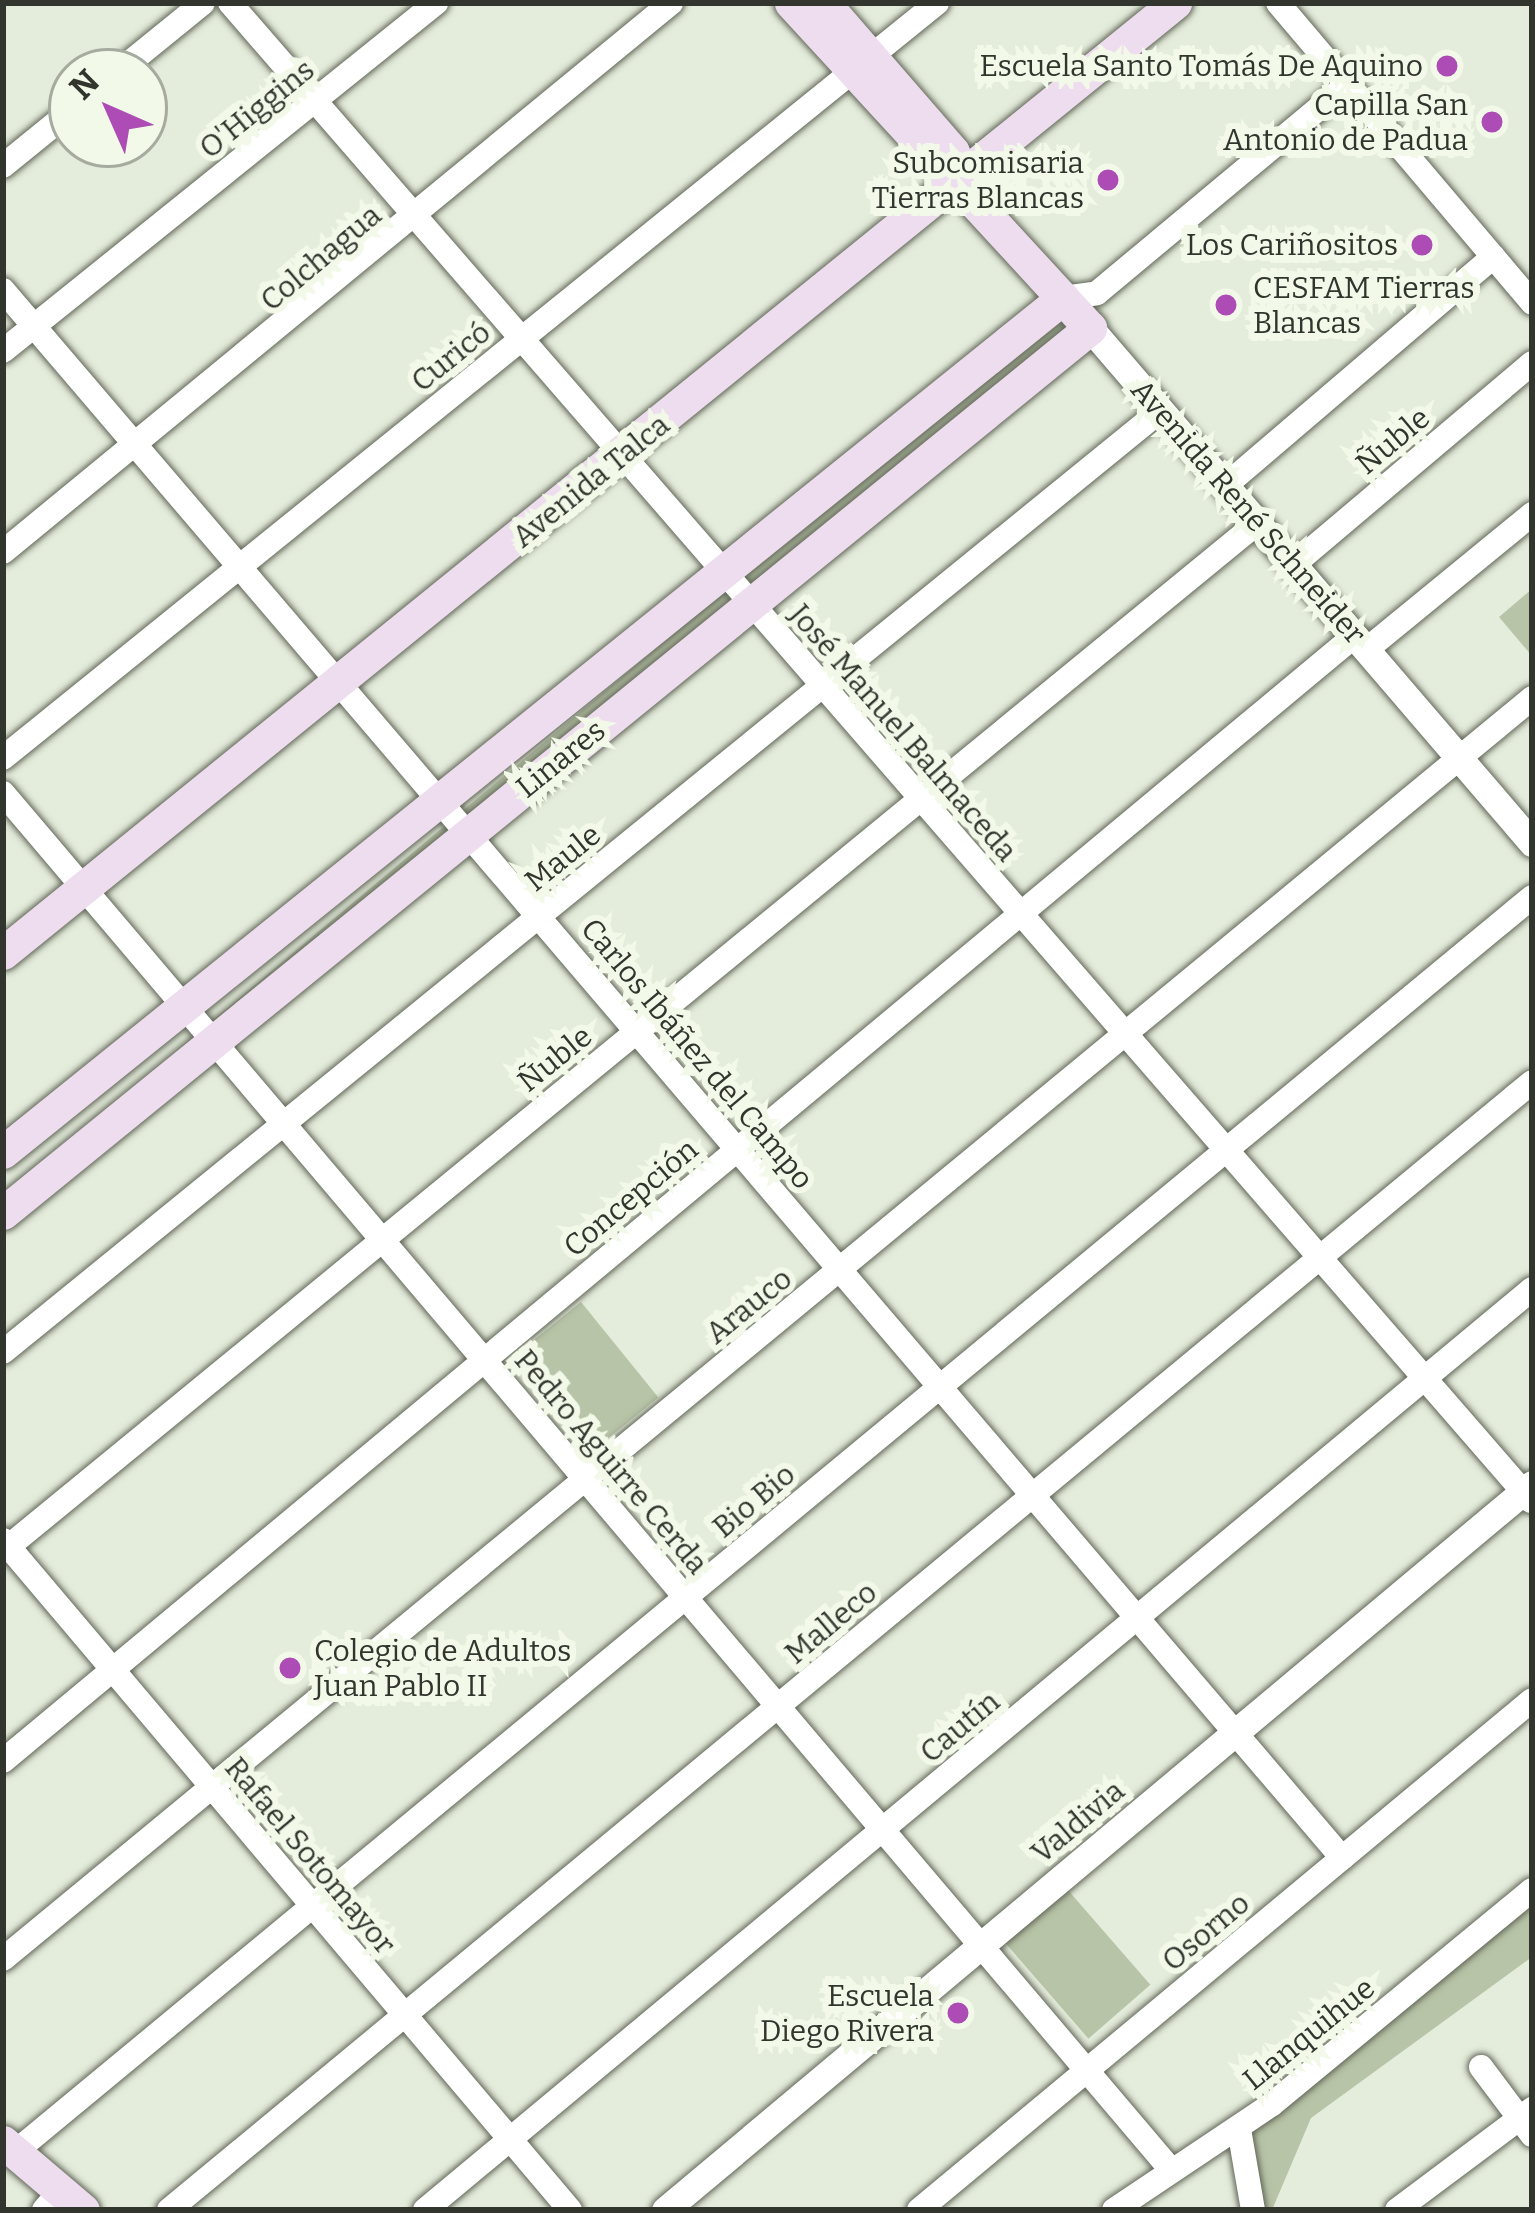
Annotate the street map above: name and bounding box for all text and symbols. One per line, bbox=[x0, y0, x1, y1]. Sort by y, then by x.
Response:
north arrow bbox=[48, 48, 168, 168]
place label: Escuela Santo Tomás De Aquino bbox=[979, 48, 1423, 84]
street label: O'Higgins bbox=[192, 52, 322, 166]
marker: Escuela Santo Tomás De Aquino bbox=[1434, 53, 1460, 79]
text: N bbox=[62, 62, 108, 108]
place label: Capilla San Antonio de Padua bbox=[1223, 87, 1468, 158]
marker: Capilla San Antonio de Padua bbox=[1479, 109, 1505, 135]
place label: Subcomisaria Tierras Blancas bbox=[872, 145, 1084, 216]
marker: Subcomisaria Tierras Blancas bbox=[1095, 167, 1121, 193]
street label: Colchagua bbox=[253, 197, 389, 319]
place label: Los Cariñositos bbox=[1186, 227, 1398, 263]
marker: Los Cariñositos bbox=[1409, 232, 1435, 258]
place label: CESFAM Tierras Blancas bbox=[1253, 270, 1475, 340]
marker: CESFAM Tierras Blancas bbox=[1210, 289, 1242, 321]
street label: Curicó bbox=[404, 314, 498, 400]
street label: Avenida René Schneider bbox=[1123, 372, 1373, 652]
street label: Ñuble bbox=[1349, 400, 1437, 482]
street label: Avenida Talca bbox=[505, 407, 677, 555]
street label: José Manuel Balmaceda bbox=[782, 597, 1024, 869]
street label: Linares bbox=[509, 712, 613, 806]
street label: Maule bbox=[518, 817, 608, 899]
street label: Carlos Ibáñez del Campo bbox=[573, 911, 821, 1197]
street label: Ñuble bbox=[511, 1018, 599, 1100]
street label: Concepción bbox=[557, 1131, 705, 1265]
street label: Arauco bbox=[699, 1261, 799, 1351]
street label: Pedro Aguirre Cerda bbox=[507, 1343, 715, 1581]
street label: Bio Bio bbox=[706, 1456, 802, 1546]
street label: Malleco bbox=[778, 1574, 884, 1672]
place label: Colegio de Adultos Juan Pablo II bbox=[314, 1633, 571, 1704]
marker: Colegio de Adultos Juan Pablo II bbox=[277, 1655, 303, 1681]
street label: Cautín bbox=[913, 1683, 1007, 1771]
street label: Rafael Sotomayor bbox=[217, 1750, 403, 1962]
street label: Valdivia bbox=[1024, 1773, 1132, 1871]
street label: Osorno bbox=[1155, 1885, 1257, 1979]
street label: Llanquihue bbox=[1236, 1970, 1382, 2098]
place label: Escuela Diego Rivera bbox=[760, 1978, 934, 2048]
marker: Escuela Diego Rivera bbox=[945, 2000, 971, 2026]

